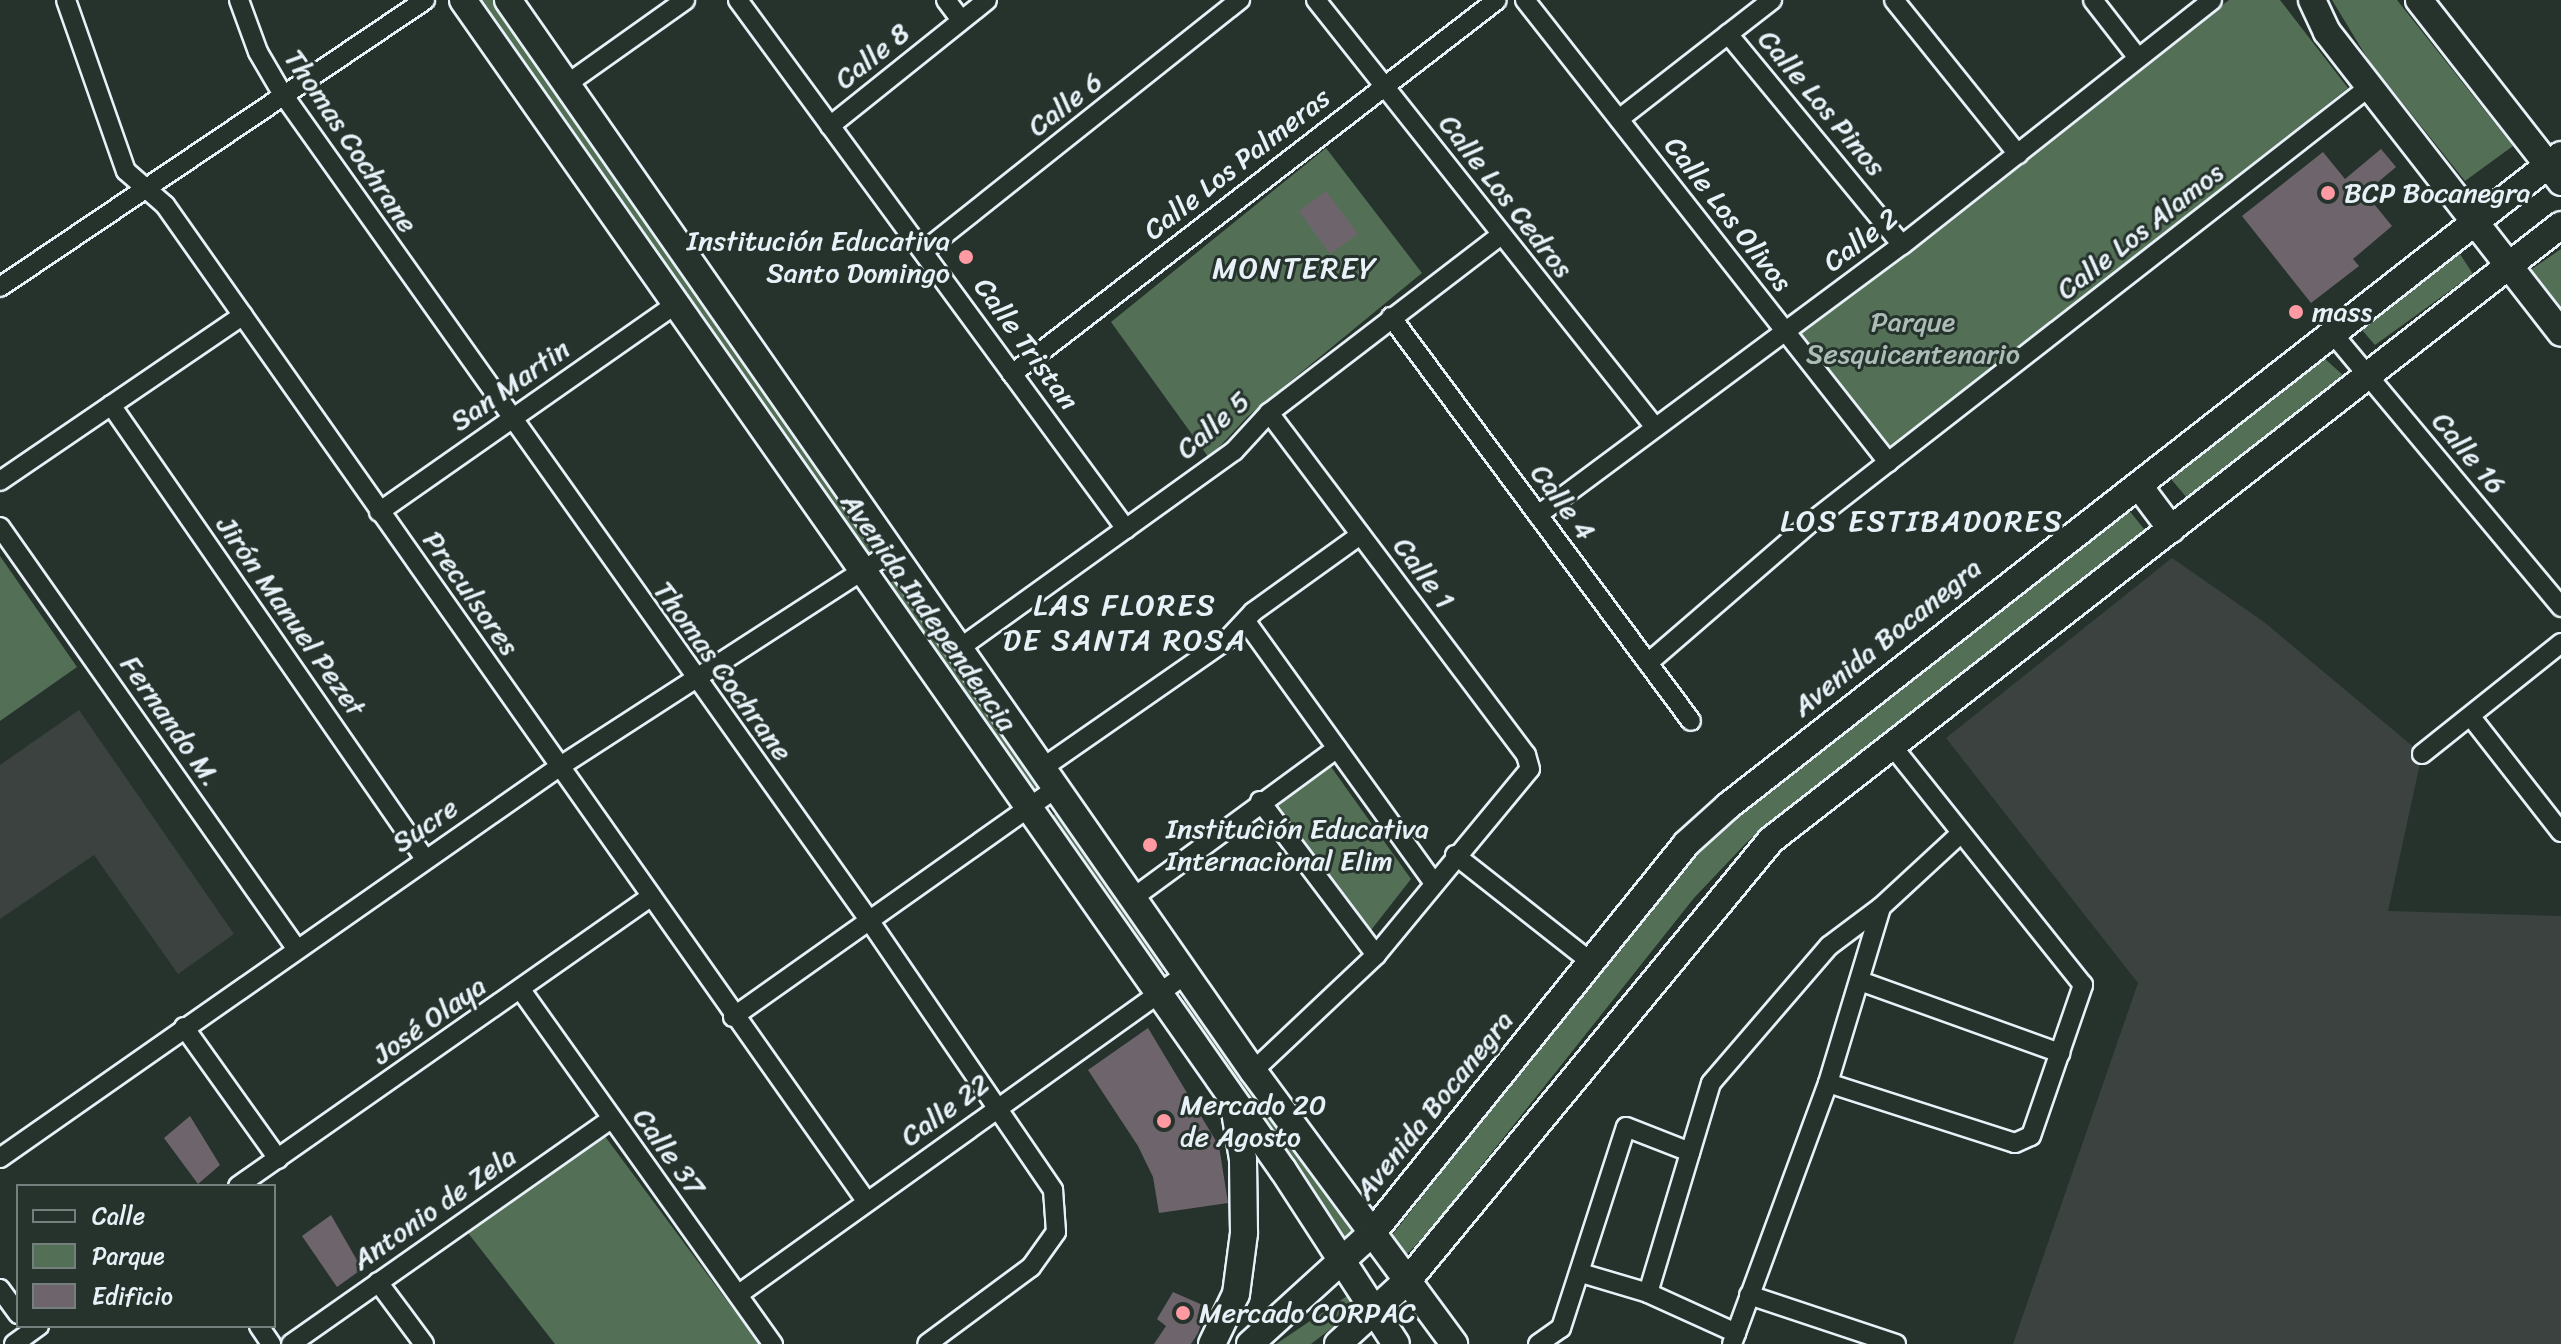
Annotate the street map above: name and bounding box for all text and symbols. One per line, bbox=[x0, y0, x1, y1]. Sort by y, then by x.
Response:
street label: Calle 8 bbox=[828, 16, 916, 96]
street label: Calle Los Pinos bbox=[1750, 22, 1894, 184]
street label: Thomas Cochrane bbox=[277, 43, 425, 239]
street label: Calle 6 bbox=[1021, 65, 1109, 143]
street label: Calle Los Palmeras bbox=[1136, 80, 1338, 248]
street label: Calle Los Cedros bbox=[1431, 107, 1581, 285]
street label: Calle Los Olivos bbox=[1657, 129, 1799, 299]
street label: Calle Los Alamos bbox=[2049, 155, 2231, 307]
place label: BCP Bocanegra bbox=[2344, 176, 2531, 210]
marker: BCP Bocanegra bbox=[2319, 184, 2337, 202]
street label: Calle 2 bbox=[1817, 201, 1905, 279]
place label: Institución Educativa Santo Domingo bbox=[687, 224, 950, 290]
marker: Institución Educativa Santo Domingo bbox=[957, 248, 975, 266]
district label: MONTEREY bbox=[1213, 250, 1377, 286]
street label: Calle Tristan bbox=[967, 272, 1085, 416]
place label: mass bbox=[2312, 295, 2372, 329]
marker: mass bbox=[2287, 303, 2305, 321]
park label: Parque Sesquicentenario bbox=[1806, 305, 2020, 371]
street label: San Martin bbox=[444, 332, 576, 438]
street label: Calle 5 bbox=[1169, 384, 1257, 466]
street label: Calle 16 bbox=[2425, 405, 2513, 501]
street label: Calle 4 bbox=[1524, 457, 1602, 547]
street label: Avenida Independencia bbox=[834, 486, 1024, 738]
district label: LOS ESTIBADORES bbox=[1783, 503, 2061, 539]
street label: Jirón Manuel Pezet bbox=[210, 510, 372, 722]
street label: Preculsores bbox=[416, 524, 526, 662]
street label: Calle 1 bbox=[1386, 530, 1462, 616]
street label: Avenida Bocanegra bbox=[1786, 551, 1988, 723]
street label: Thomas Cochrane bbox=[647, 575, 799, 767]
district label: LAS FLORES DE SANTA ROSA bbox=[1004, 587, 1246, 658]
street label: Fernando M. bbox=[113, 649, 229, 793]
street label: Sucre bbox=[386, 790, 464, 860]
place label: Institución Educativa Internacional Elim bbox=[1166, 812, 1429, 878]
marker: Institución Educativa Internacional Elim bbox=[1141, 836, 1159, 854]
street label: José Olaya bbox=[366, 969, 492, 1071]
street label: Avenida Bocanegra bbox=[1348, 1004, 1520, 1206]
street label: Calle 22 bbox=[894, 1067, 996, 1153]
place label: Mercado 20 de Agosto bbox=[1180, 1088, 1326, 1154]
street label: Calle 37 bbox=[626, 1101, 712, 1203]
marker: Mercado 20 de Agosto bbox=[1155, 1112, 1173, 1130]
street label: Antonio de Zela bbox=[346, 1139, 522, 1277]
legend bbox=[16, 1184, 276, 1328]
text: Calle bbox=[92, 1195, 145, 1237]
text: Parque bbox=[92, 1235, 165, 1277]
text: Edificio bbox=[92, 1275, 173, 1317]
place label: Mercado CORPAC bbox=[1199, 1296, 1416, 1330]
marker: Mercado CORPAC bbox=[1174, 1304, 1192, 1322]

